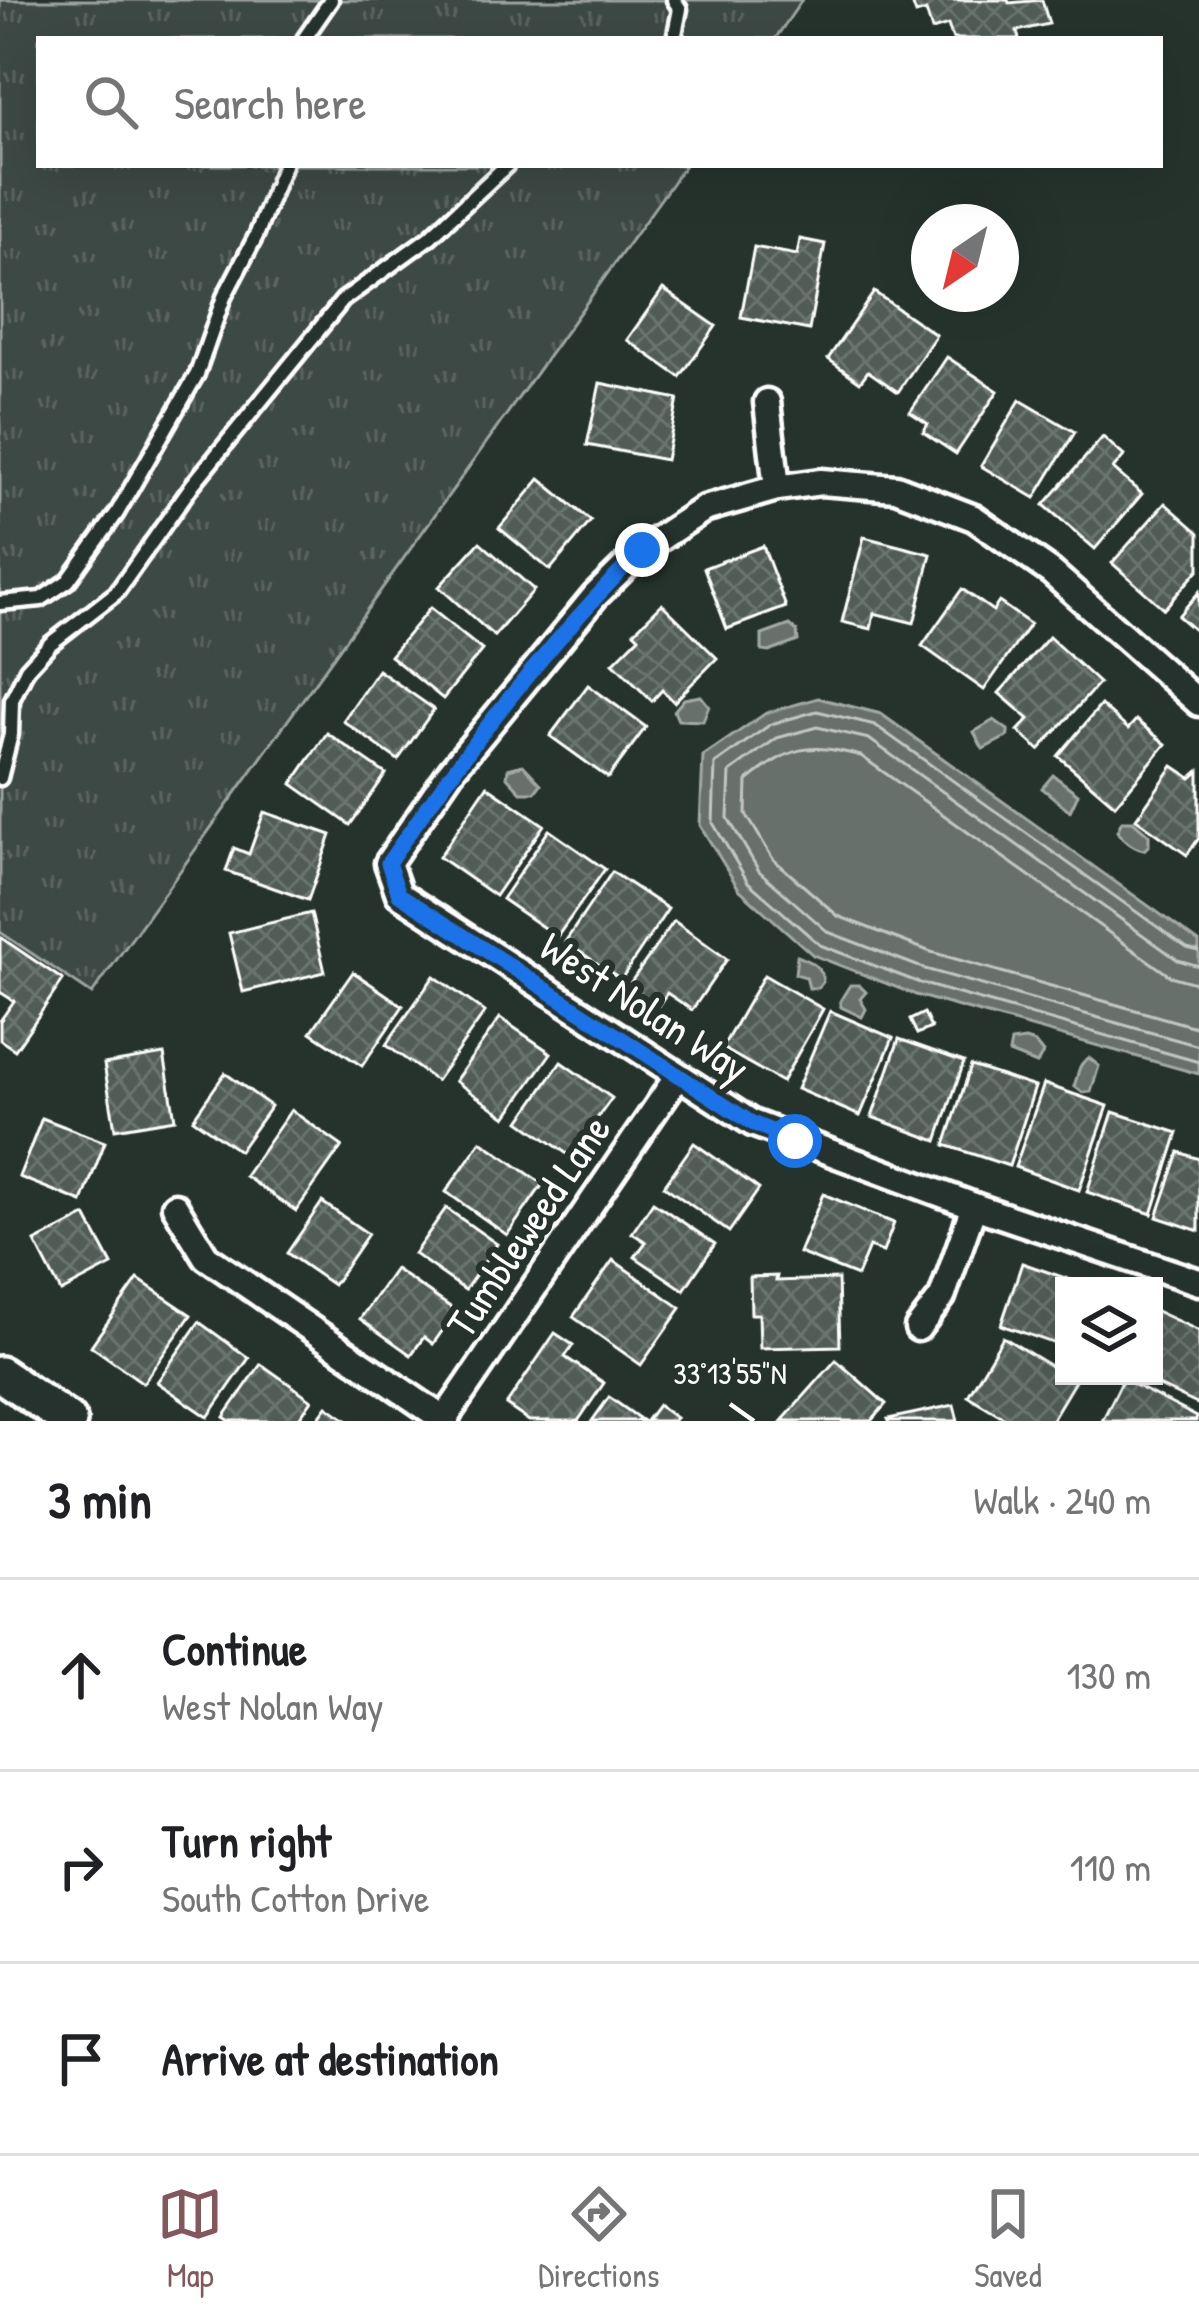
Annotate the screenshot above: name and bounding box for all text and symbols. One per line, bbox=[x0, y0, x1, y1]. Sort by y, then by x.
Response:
search box bbox=[36, 36, 1163, 168]
icon: search bbox=[78, 69, 144, 135]
text: Search here bbox=[174, 72, 366, 133]
north arrow bbox=[911, 204, 1019, 312]
route end bbox=[615, 523, 669, 577]
street label: West Nolan Way bbox=[530, 918, 761, 1095]
street label: Tumbleweed Lane bbox=[432, 1103, 623, 1348]
route start bbox=[768, 1114, 822, 1168]
map controls bbox=[1055, 1277, 1163, 1385]
button: layers bbox=[1055, 1277, 1163, 1385]
text: 33°13'55"N bbox=[673, 1353, 787, 1393]
text: 3 min bbox=[48, 1465, 152, 1534]
text: Walk · 240 m bbox=[974, 1473, 1151, 1526]
text: Continue bbox=[162, 1618, 307, 1679]
icon: ahead bbox=[48, 1642, 114, 1708]
text: 130 m bbox=[1066, 1648, 1151, 1701]
text: West Nolan Way bbox=[162, 1679, 383, 1732]
text: Turn right bbox=[162, 1810, 331, 1871]
icon: right bbox=[48, 1834, 114, 1900]
text: 110 m bbox=[1070, 1840, 1151, 1893]
text: South Cotton Drive bbox=[162, 1871, 430, 1924]
icon: arrive bbox=[48, 2026, 114, 2092]
text: Arrive at destination bbox=[162, 2028, 499, 2089]
tab: Map bbox=[157, 2181, 223, 2297]
tab: Directions bbox=[538, 2181, 660, 2297]
tab: Saved bbox=[974, 2181, 1042, 2297]

